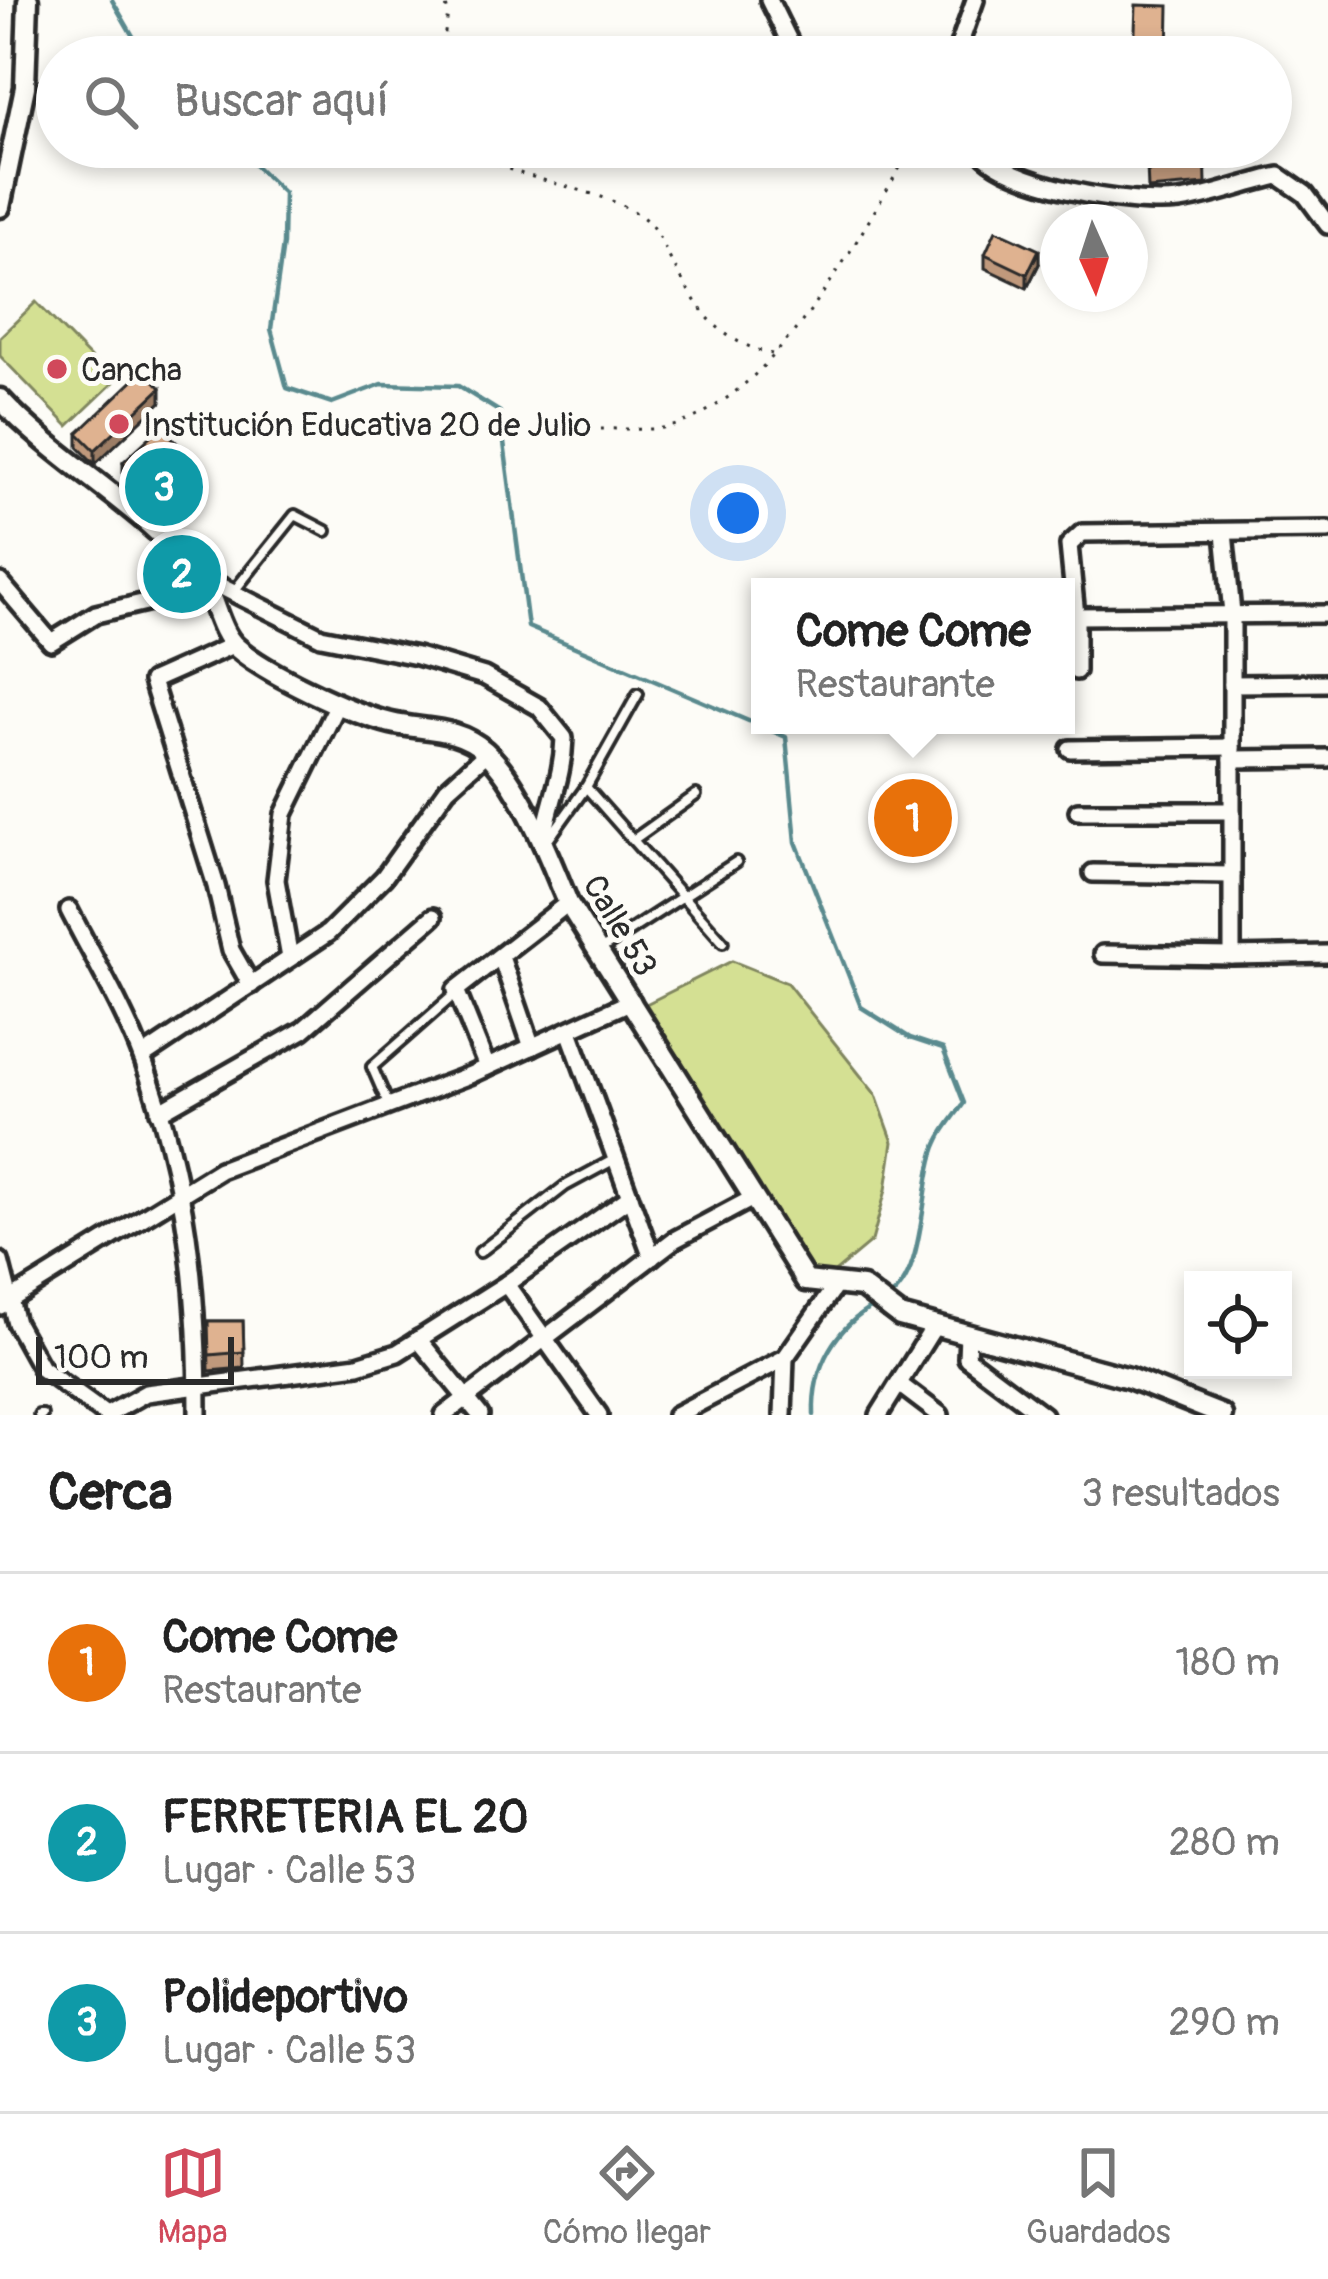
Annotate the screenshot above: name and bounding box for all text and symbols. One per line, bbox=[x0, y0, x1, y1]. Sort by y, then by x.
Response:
search box bbox=[36, 36, 1292, 168]
icon: search bbox=[78, 69, 144, 135]
text: Buscar aquí bbox=[174, 74, 389, 130]
north arrow bbox=[1040, 204, 1148, 312]
place label: Cancha bbox=[81, 350, 182, 391]
marker: Cancha bbox=[44, 356, 70, 382]
place label: Institución Educativa 20 de Julio bbox=[143, 405, 591, 446]
marker: Institución Educativa 20 de Julio bbox=[106, 411, 132, 437]
pin: 3 bbox=[125, 442, 203, 532]
your location bbox=[708, 483, 768, 543]
pin: 2 bbox=[143, 529, 221, 619]
popup bbox=[751, 578, 1075, 734]
text: Come Come bbox=[795, 604, 1031, 660]
text: Restaurante bbox=[795, 660, 995, 709]
pin: 1 bbox=[874, 773, 952, 863]
street label: Calle 53 bbox=[574, 868, 666, 984]
map controls bbox=[1184, 1271, 1292, 1379]
button: locate bbox=[1184, 1271, 1292, 1379]
scale bar bbox=[36, 1331, 234, 1384]
text: 100 m bbox=[54, 1337, 148, 1378]
text: Cerca bbox=[48, 1461, 172, 1525]
text: 3 resultados bbox=[1081, 1469, 1280, 1518]
text: Come Come bbox=[162, 1610, 397, 1666]
text: 1 bbox=[79, 1638, 95, 1687]
text: 180 m bbox=[1175, 1638, 1280, 1687]
text: Restaurante bbox=[162, 1666, 361, 1715]
text: FERRETERIA EL 20 bbox=[162, 1790, 529, 1846]
text: 2 bbox=[76, 1818, 98, 1867]
text: 280 m bbox=[1169, 1818, 1280, 1867]
text: Lugar · Calle 53 bbox=[162, 1846, 416, 1895]
text: Polideportivo bbox=[162, 1970, 408, 2026]
text: 3 bbox=[76, 1998, 98, 2047]
text: 290 m bbox=[1168, 1998, 1280, 2047]
text: Lugar · Calle 53 bbox=[162, 2026, 416, 2075]
tab: Mapa bbox=[158, 2140, 228, 2253]
tab: Cómo llegar bbox=[543, 2140, 711, 2253]
tab: Guardados bbox=[1026, 2140, 1170, 2253]

